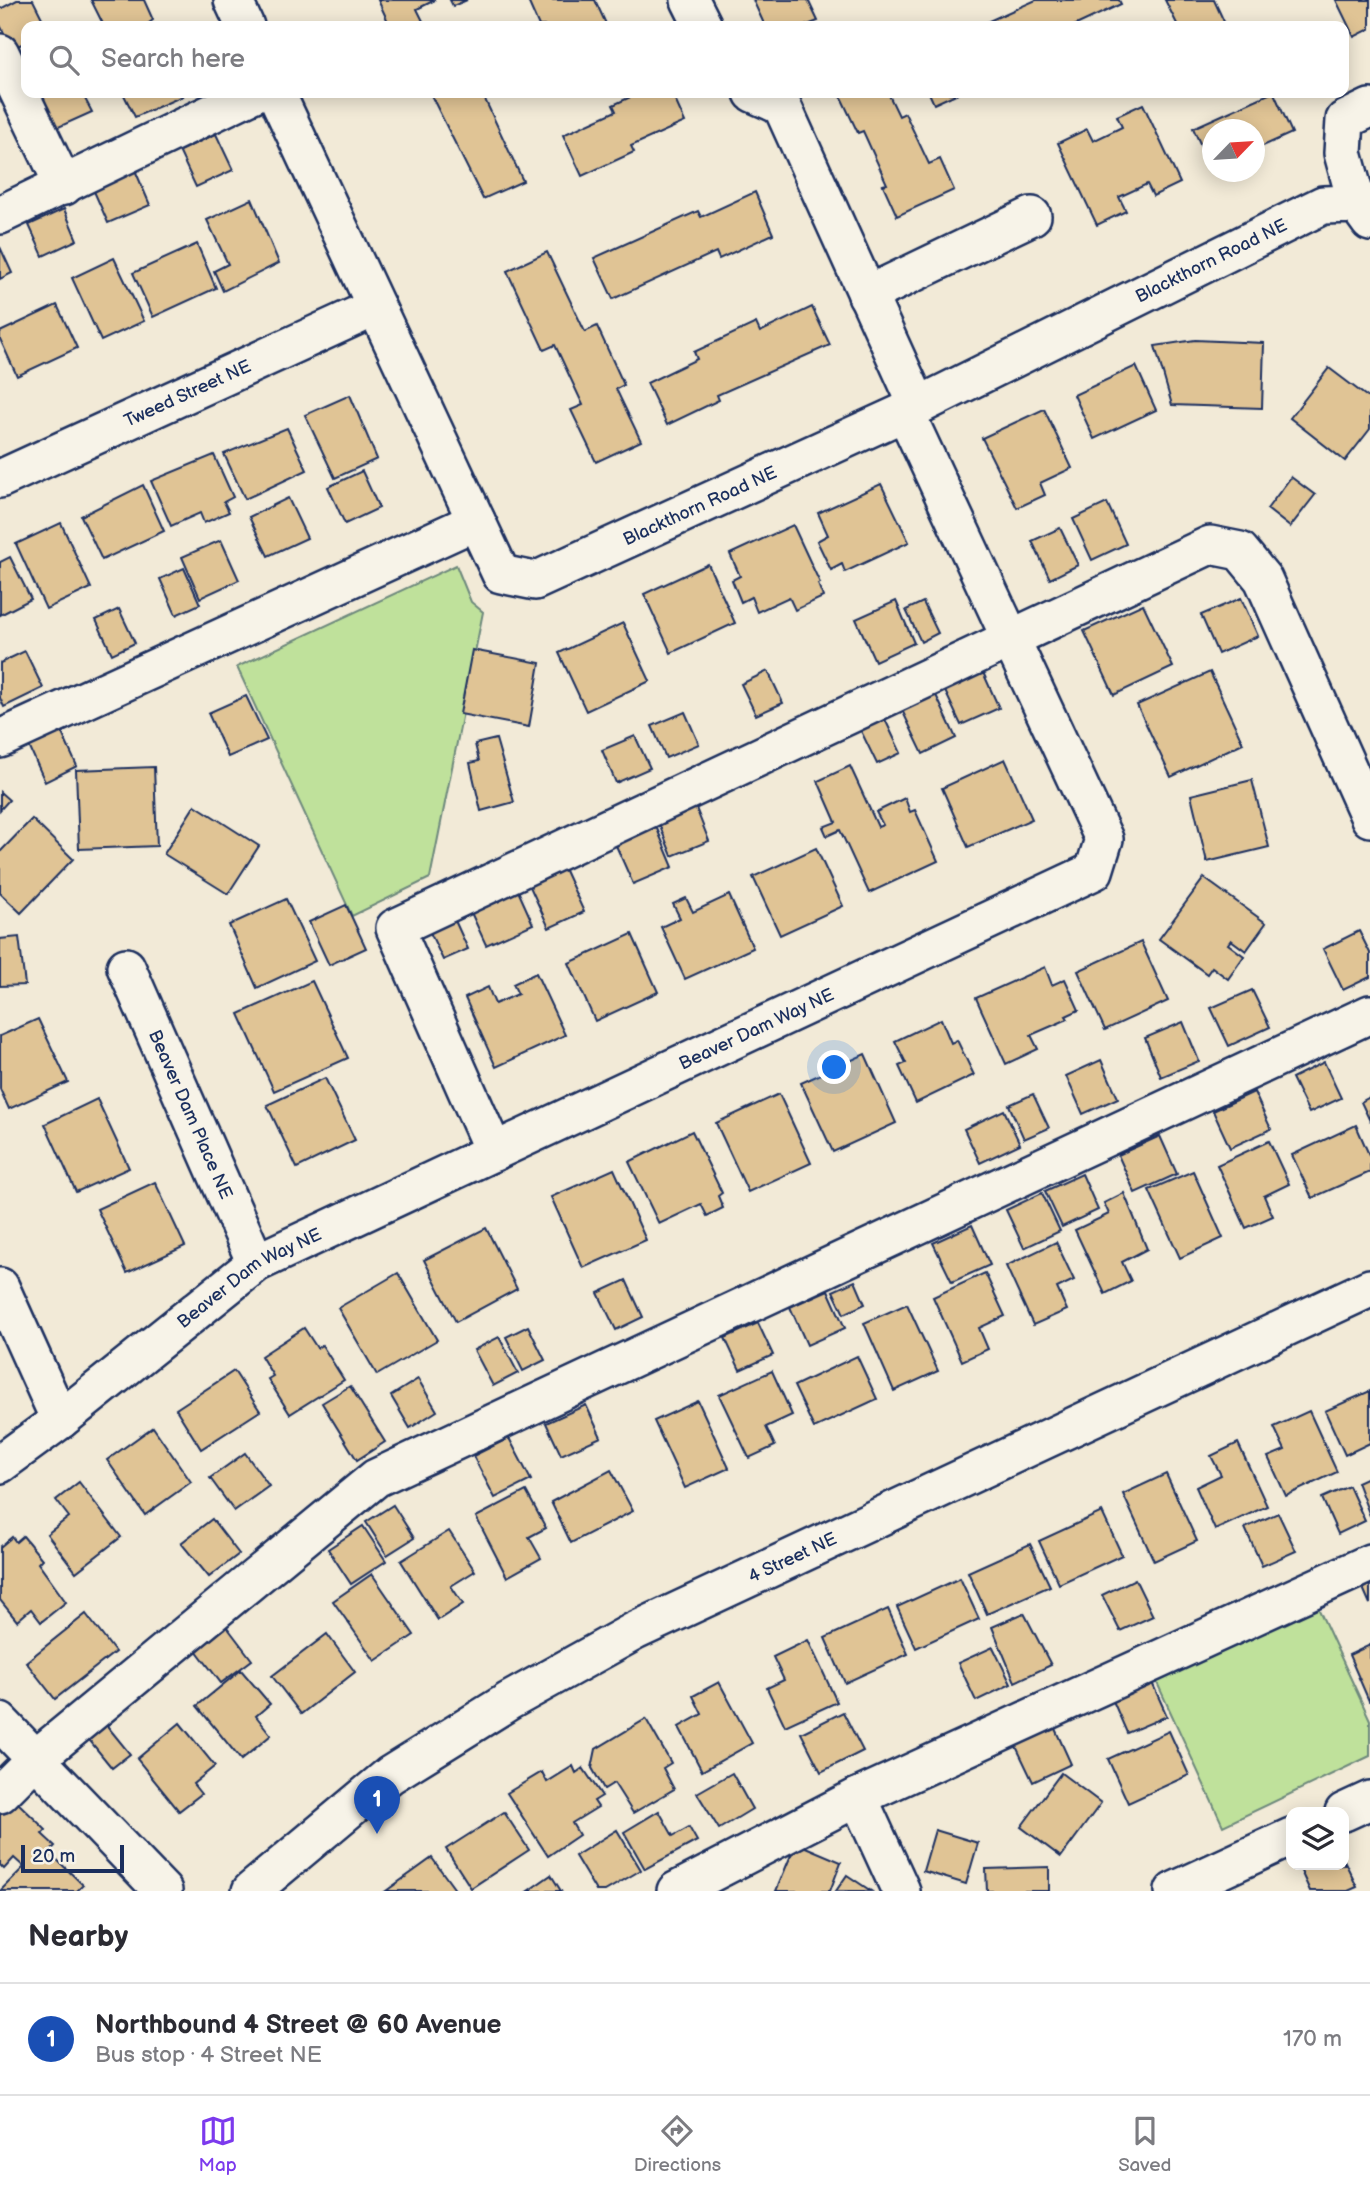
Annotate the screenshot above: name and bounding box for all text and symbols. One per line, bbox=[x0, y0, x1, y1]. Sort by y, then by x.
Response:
search box bbox=[21, 21, 1349, 98]
icon: search bbox=[45, 41, 83, 79]
text: Search here bbox=[101, 44, 245, 75]
north arrow bbox=[1202, 119, 1265, 182]
street label: Blackthorn Road NE bbox=[1132, 215, 1291, 307]
street label: Tweed Street NE bbox=[121, 356, 254, 432]
street label: Blackthorn Road NE bbox=[620, 462, 780, 550]
street label: Beaver Dam Way NE bbox=[676, 984, 838, 1075]
street label: Beaver Dam Place NE bbox=[144, 1027, 237, 1203]
your location bbox=[817, 1050, 851, 1084]
street label: Beaver Dam Way NE bbox=[173, 1224, 325, 1333]
street label: 4 Street NE bbox=[745, 1528, 840, 1588]
pin: 1 bbox=[354, 1776, 400, 1834]
map controls bbox=[1286, 1807, 1349, 1870]
button: layers bbox=[1286, 1807, 1349, 1870]
scale bar bbox=[21, 1842, 124, 1874]
text: 20 m bbox=[32, 1845, 75, 1868]
text: Nearby bbox=[28, 1919, 128, 1955]
text: Northbound 4 Street @ 60 Avenue bbox=[95, 2010, 502, 2041]
text: 1 bbox=[46, 2025, 56, 2053]
text: 170 m bbox=[1283, 2025, 1342, 2053]
text: Bus stop · 4 Street NE bbox=[95, 2041, 322, 2069]
tab: Map bbox=[199, 2112, 237, 2177]
tab: Directions bbox=[634, 2112, 721, 2177]
tab: Saved bbox=[1118, 2112, 1171, 2177]

